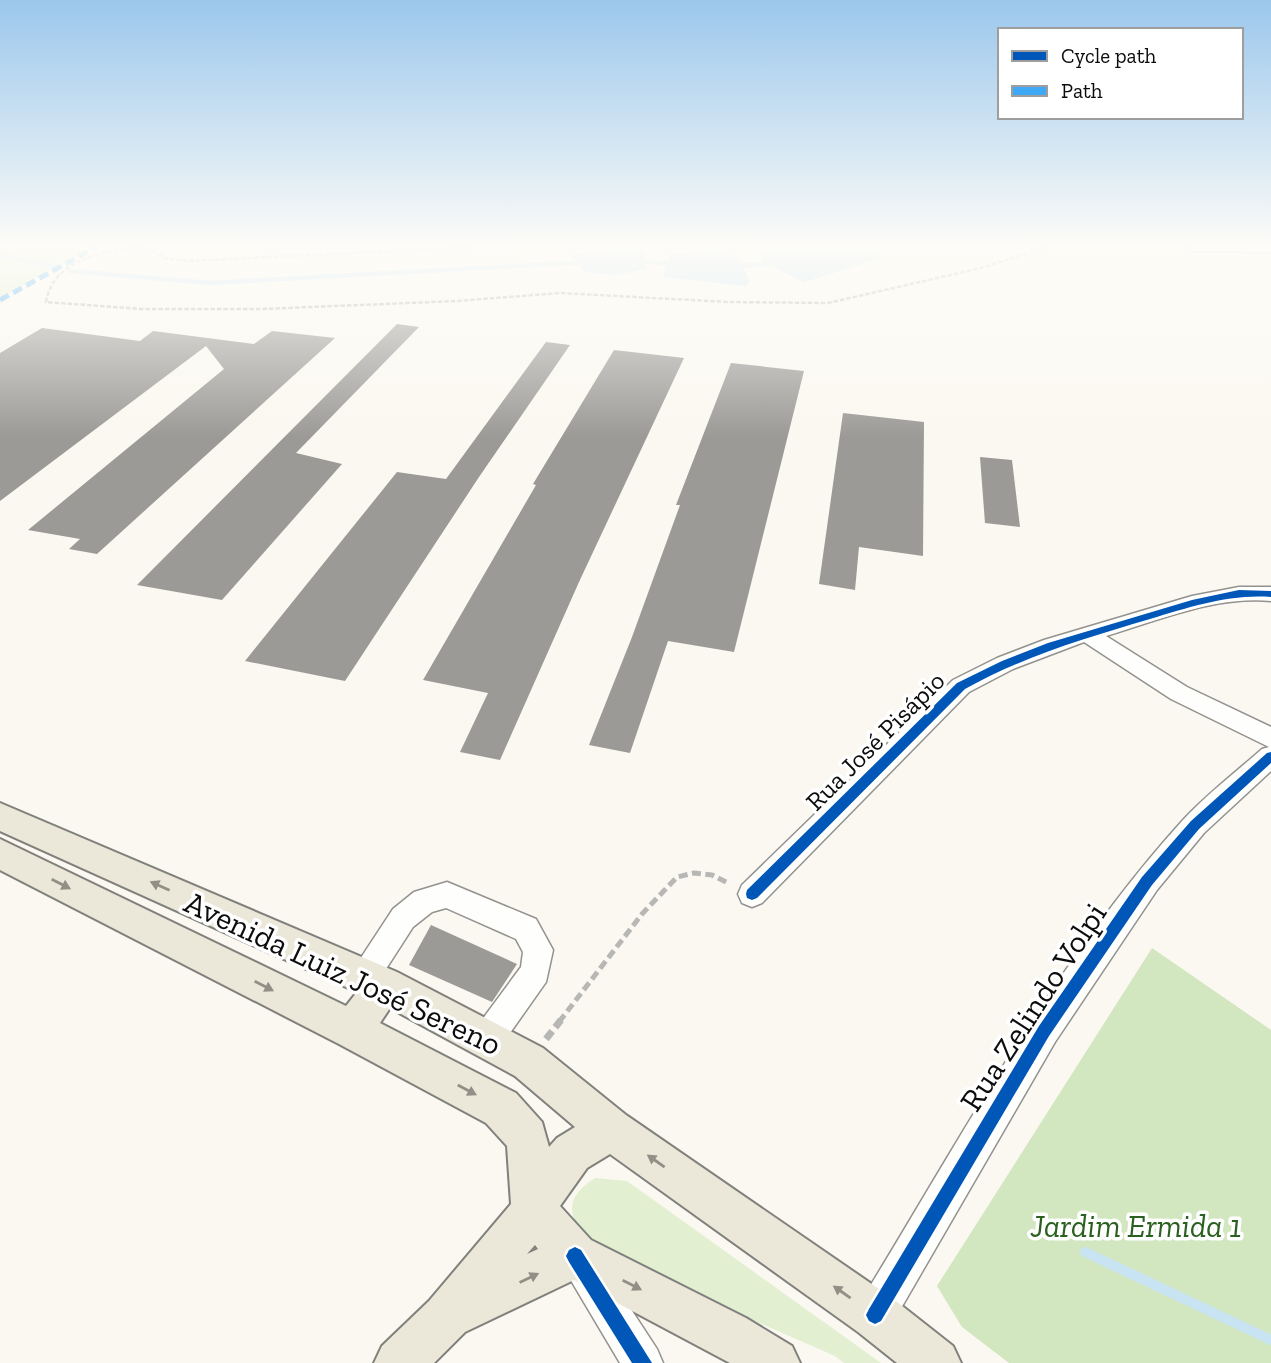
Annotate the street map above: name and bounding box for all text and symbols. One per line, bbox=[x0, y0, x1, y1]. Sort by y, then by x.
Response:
legend bbox=[998, 28, 1243, 119]
text: Cycle path bbox=[1061, 43, 1156, 68]
text: Path bbox=[1061, 78, 1103, 103]
street label: Rua José Pisápio bbox=[799, 665, 951, 817]
one-way arrow bbox=[51, 879, 71, 890]
one-way arrow bbox=[150, 880, 170, 892]
street label: Avenida Luiz José Sereno bbox=[179, 883, 507, 1063]
street label: Rua Zelindo Volpi bbox=[952, 896, 1114, 1118]
one-way arrow bbox=[255, 979, 275, 991]
one-way arrow bbox=[457, 1084, 477, 1096]
one-way arrow bbox=[647, 1155, 665, 1169]
park label: Jardim Ermida 1 bbox=[1029, 1207, 1242, 1245]
one-way arrow bbox=[519, 1272, 539, 1283]
one-way arrow bbox=[622, 1280, 642, 1291]
one-way arrow bbox=[833, 1285, 851, 1299]

